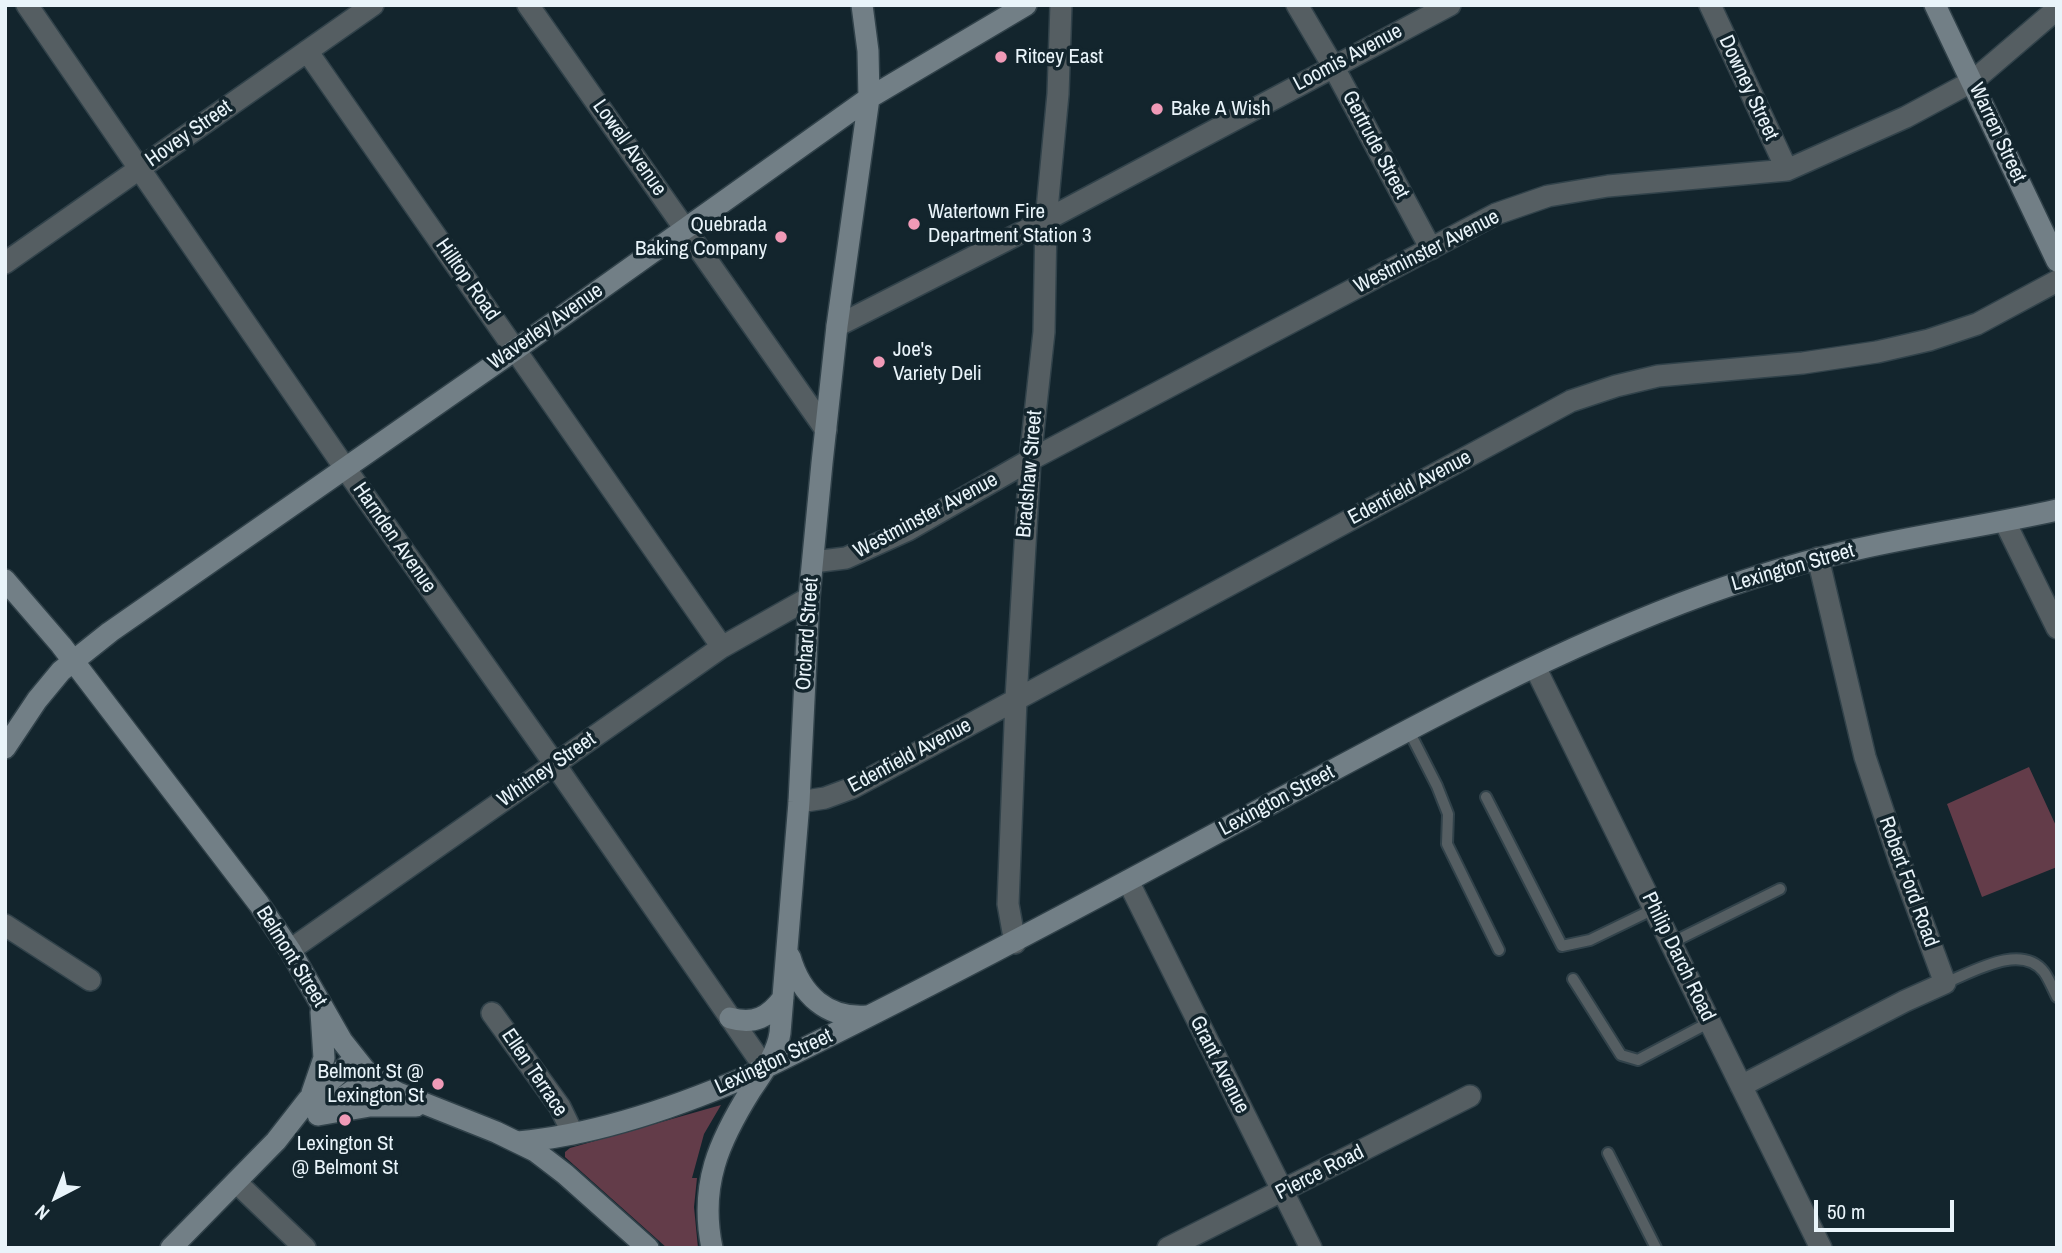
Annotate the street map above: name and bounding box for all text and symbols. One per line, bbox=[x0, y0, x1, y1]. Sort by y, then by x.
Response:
street label: Loomis Avenue bbox=[1289, 19, 1407, 97]
street label: Downey Street bbox=[1713, 31, 1783, 145]
place label: Ritcey East bbox=[1015, 44, 1103, 70]
marker: Ritcey East bbox=[993, 49, 1009, 65]
street label: Warren Street bbox=[1963, 79, 2031, 187]
street label: Gertrude Street bbox=[1336, 87, 1414, 203]
street label: Hovey Street bbox=[141, 95, 237, 173]
street label: Lowell Avenue bbox=[587, 95, 671, 201]
place label: Bake A Wish bbox=[1171, 96, 1271, 122]
marker: Bake A Wish bbox=[1149, 101, 1165, 117]
place label: Watertown Fire Department Station 3 bbox=[928, 199, 1092, 249]
street label: Westminster Avenue bbox=[1350, 205, 1504, 299]
place label: Quebrada Baking Company bbox=[635, 212, 767, 262]
marker: Watertown Fire Department Station 3 bbox=[906, 216, 922, 232]
marker: Quebrada Baking Company bbox=[773, 229, 789, 245]
street label: Hilltop Road bbox=[430, 234, 504, 326]
street label: Waverley Avenue bbox=[484, 278, 608, 376]
place label: Joe's Variety Deli bbox=[893, 337, 982, 387]
marker: Joe's Variety Deli bbox=[871, 354, 887, 370]
street label: Bradshaw Street bbox=[1012, 409, 1048, 539]
street label: Edenfield Avenue bbox=[1344, 445, 1476, 531]
street label: Westminster Avenue bbox=[850, 467, 1002, 565]
street label: Harnden Avenue bbox=[347, 478, 441, 598]
street label: Lexington Street bbox=[1729, 538, 1857, 598]
street label: Orchard Street bbox=[791, 577, 825, 691]
street label: Edenfield Avenue bbox=[844, 713, 976, 799]
street label: Whitney Street bbox=[493, 727, 601, 813]
street label: Lexington Street bbox=[1215, 760, 1339, 842]
street label: Robert Ford Road bbox=[1873, 813, 1943, 951]
street label: Philip Darch Road bbox=[1636, 888, 1720, 1026]
street label: Belmont Street bbox=[250, 902, 332, 1012]
street label: Grant Avenue bbox=[1184, 1012, 1254, 1118]
street label: Ellen Terrace bbox=[495, 1024, 573, 1122]
street label: Lexington Street bbox=[711, 1024, 837, 1100]
place label: Belmont St @ Lexington St bbox=[318, 1059, 424, 1109]
marker: Belmont St @ Lexington St bbox=[430, 1076, 446, 1092]
marker: Lexington St @ Belmont St bbox=[337, 1112, 353, 1128]
place label: Lexington St @ Belmont St bbox=[292, 1131, 398, 1181]
street label: Pierce Road bbox=[1272, 1140, 1368, 1206]
north arrow bbox=[21, 1162, 91, 1232]
scale bar bbox=[1817, 1186, 1957, 1230]
text: 50 m bbox=[1827, 1197, 1865, 1226]
text: N bbox=[29, 1199, 55, 1226]

